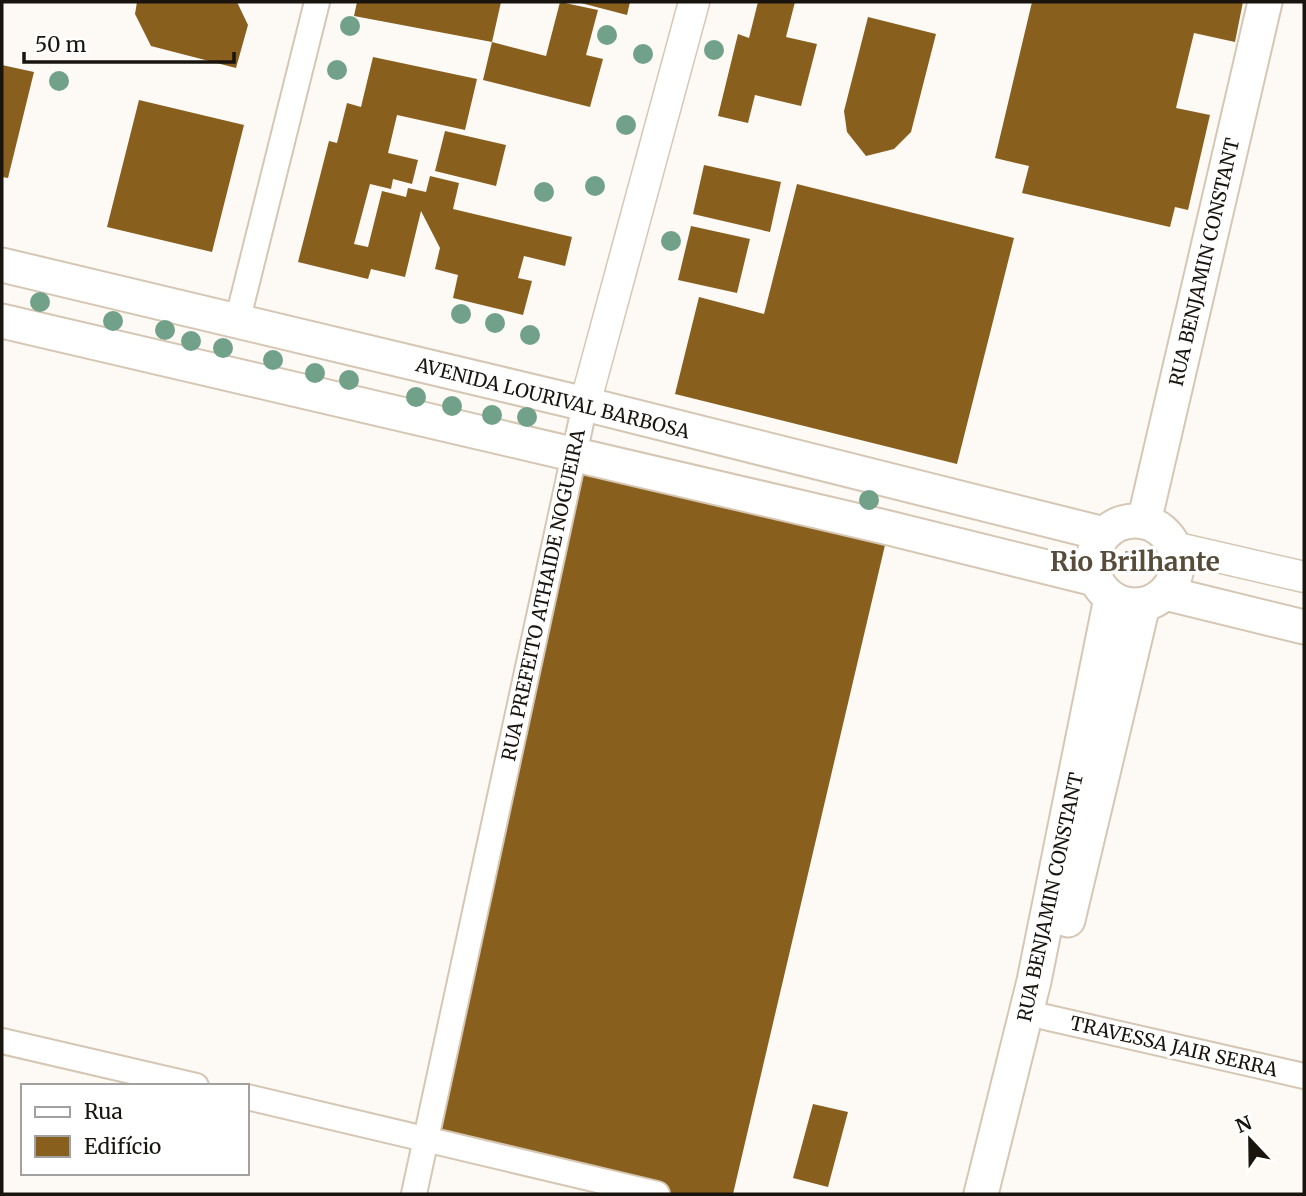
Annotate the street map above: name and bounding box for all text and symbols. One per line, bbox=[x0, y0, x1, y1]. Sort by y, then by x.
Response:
scale bar bbox=[24, 21, 234, 65]
text: 50 m bbox=[35, 31, 86, 58]
street label: RUA BENJAMIN CONSTANT bbox=[1164, 136, 1244, 388]
street label: AVENIDA LOURIVAL BARBOSA bbox=[413, 352, 693, 444]
street label: RUA PREFEITO ATHAIDE NOGUEIRA bbox=[496, 426, 590, 763]
district label: Rio Brilhante bbox=[1050, 545, 1220, 578]
street label: RUA BENJAMIN CONSTANT bbox=[1012, 770, 1088, 1024]
street label: TRAVESSA JAIR SERRA bbox=[1068, 1010, 1281, 1082]
legend bbox=[21, 1084, 248, 1175]
text: Rua bbox=[84, 1098, 123, 1125]
north arrow bbox=[1215, 1105, 1285, 1175]
text: N bbox=[1232, 1110, 1255, 1138]
text: Edifício bbox=[84, 1133, 161, 1160]

